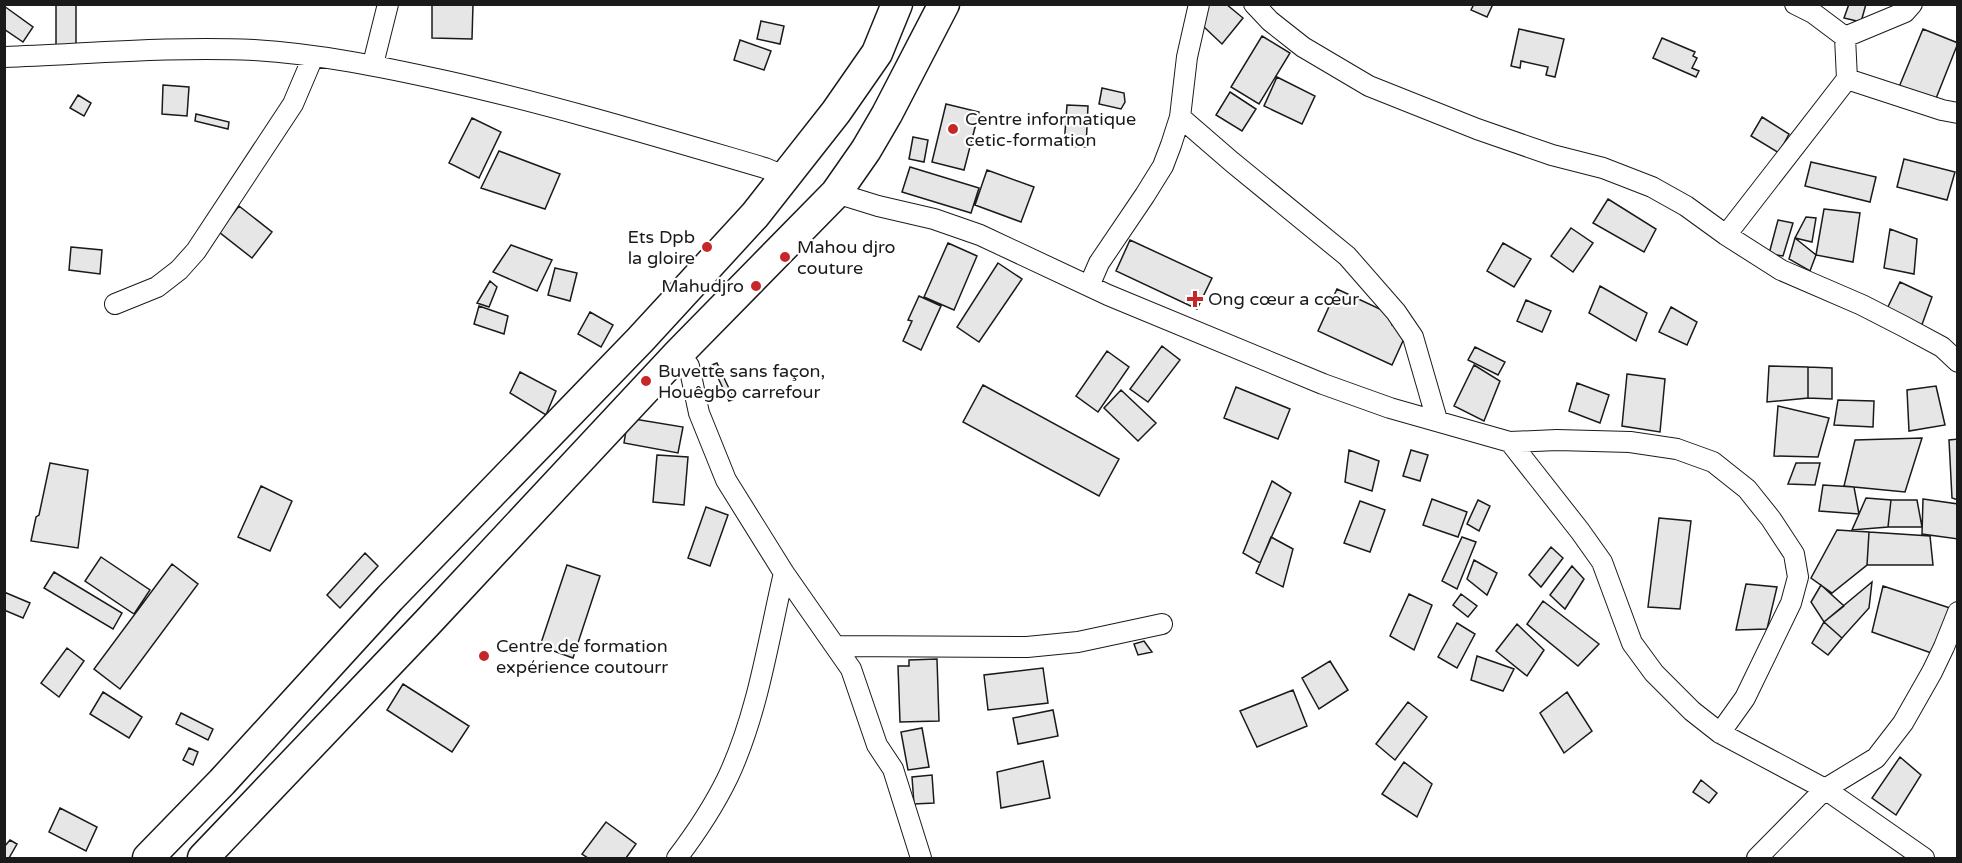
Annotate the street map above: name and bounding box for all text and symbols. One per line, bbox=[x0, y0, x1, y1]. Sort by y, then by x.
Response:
place label: Centre informatique cetic-formation bbox=[965, 108, 1136, 151]
marker: Centre informatique cetic-formation bbox=[946, 122, 960, 136]
place label: Ets Dpb la gloire bbox=[628, 226, 695, 269]
place label: Mahou djro couture bbox=[797, 236, 896, 279]
marker: Ets Dpb la gloire bbox=[700, 240, 714, 254]
marker: Mahou djro couture bbox=[778, 250, 792, 264]
place label: Mahudjro bbox=[661, 275, 744, 297]
marker: Mahudjro bbox=[749, 279, 763, 293]
place label: Ong cœur a cœur bbox=[1208, 288, 1359, 310]
marker: Ong cœur a cœur bbox=[1186, 290, 1204, 308]
place label: Buvette sans façon, Houêgbo carrefour bbox=[658, 360, 825, 403]
marker: Buvette sans façon, Houêgbo carrefour bbox=[639, 374, 653, 388]
place label: Centre de formation expérience coutourr bbox=[496, 635, 668, 678]
marker: Centre de formation expérience coutourr bbox=[477, 649, 491, 663]

